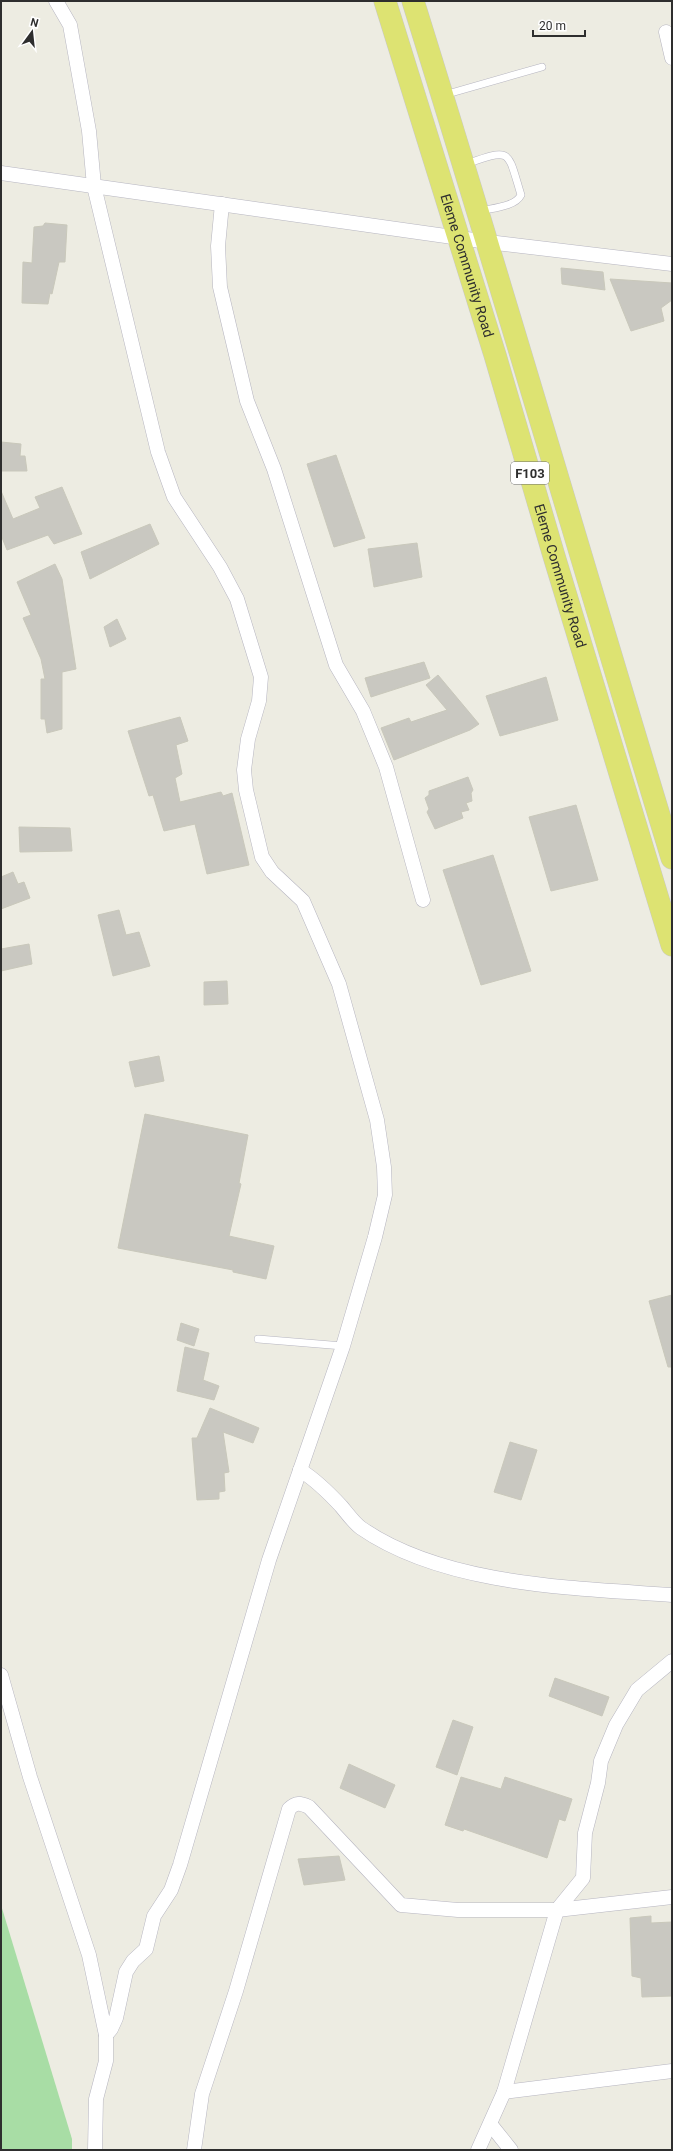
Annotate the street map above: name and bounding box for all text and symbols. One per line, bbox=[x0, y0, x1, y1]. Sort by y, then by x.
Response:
north arrow bbox=[12, 12, 52, 52]
scale bar bbox=[533, 12, 585, 38]
text: N bbox=[29, 16, 40, 30]
text: 20 m bbox=[539, 19, 566, 33]
street label: Eleme Community Road bbox=[437, 192, 497, 339]
road number: F103 bbox=[511, 462, 549, 484]
street label: Eleme Community Road bbox=[531, 502, 589, 650]

